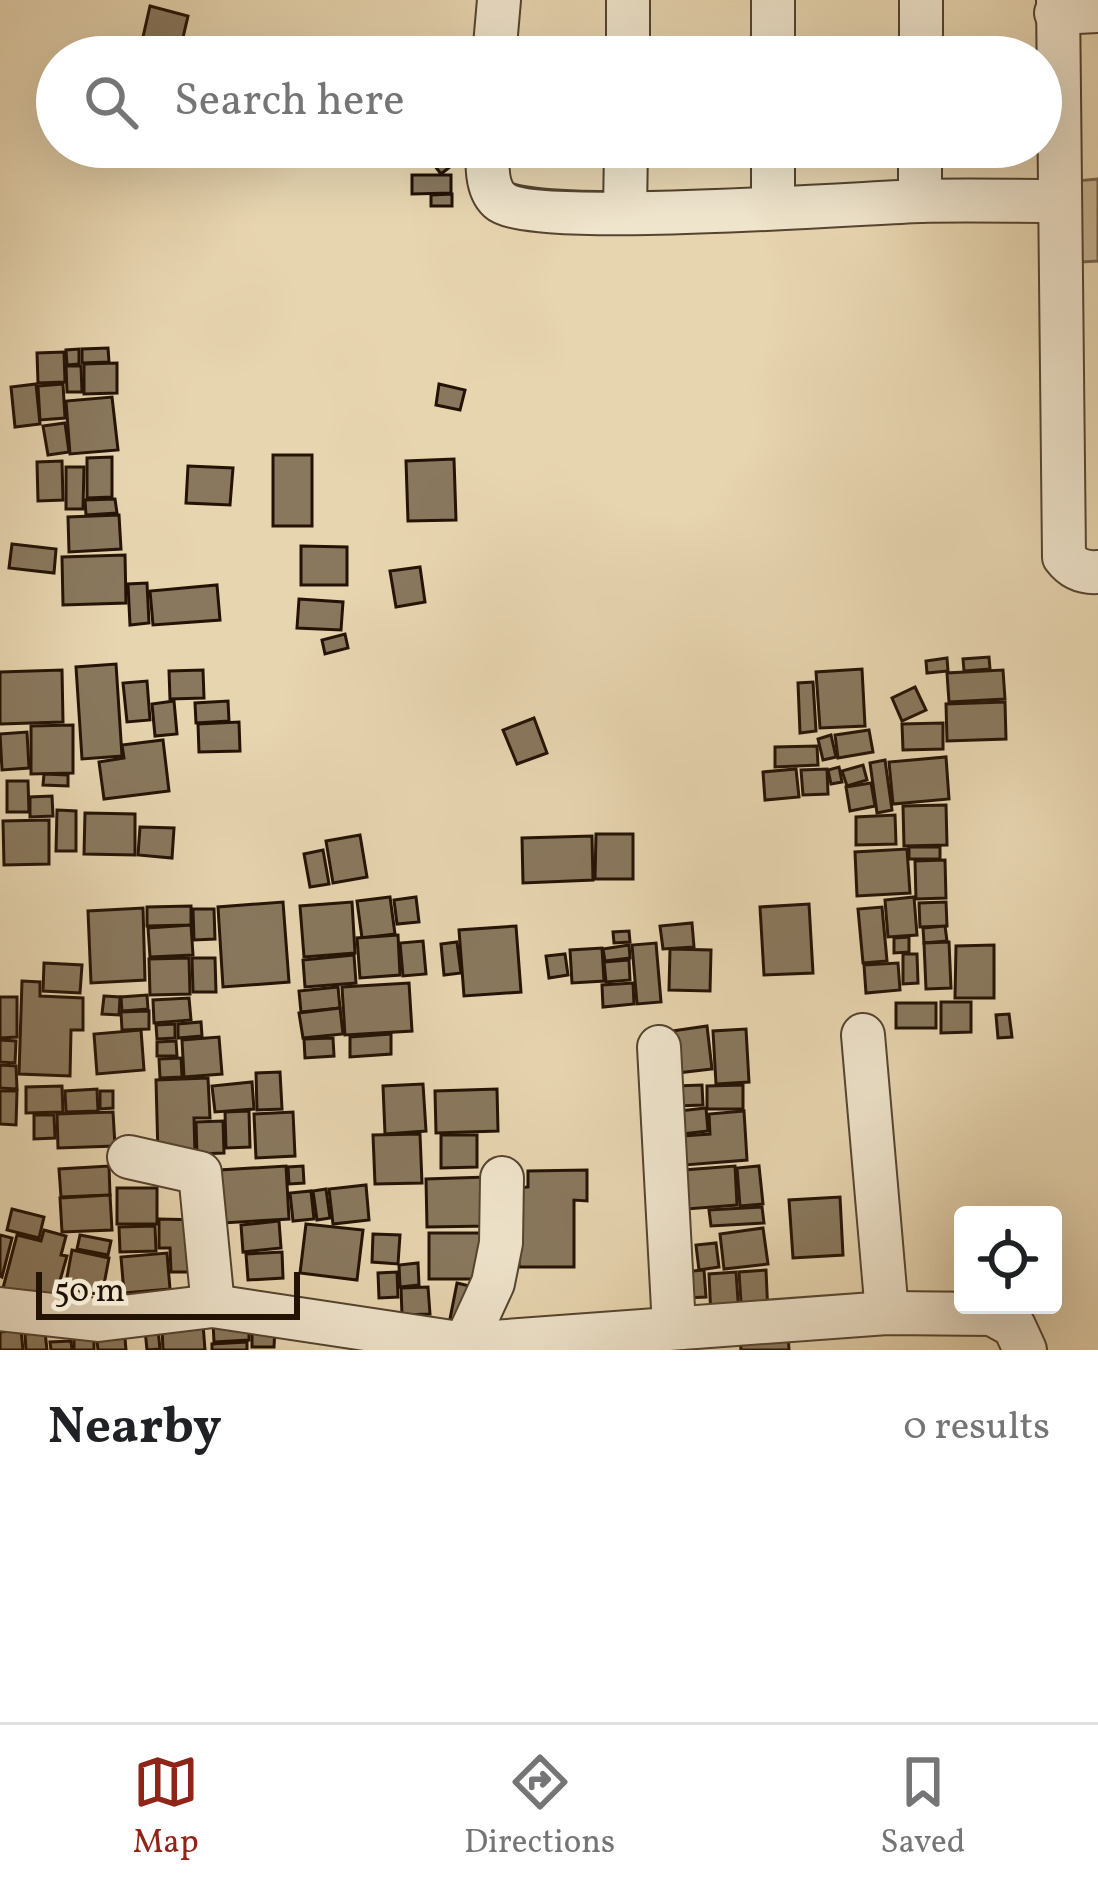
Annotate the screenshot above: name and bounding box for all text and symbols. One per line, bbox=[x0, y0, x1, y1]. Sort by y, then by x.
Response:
search box bbox=[36, 36, 1062, 168]
icon: search bbox=[78, 69, 144, 135]
text: Search here bbox=[174, 71, 405, 134]
map controls bbox=[954, 1206, 1062, 1314]
button: locate bbox=[954, 1206, 1062, 1314]
scale bar bbox=[36, 1266, 300, 1319]
text: 50 m bbox=[54, 1270, 125, 1316]
text: Nearby bbox=[48, 1393, 222, 1464]
text: 0 results bbox=[903, 1401, 1050, 1455]
tab: Map bbox=[133, 1749, 199, 1867]
tab: Directions bbox=[464, 1749, 615, 1867]
tab: Saved bbox=[880, 1749, 965, 1867]

